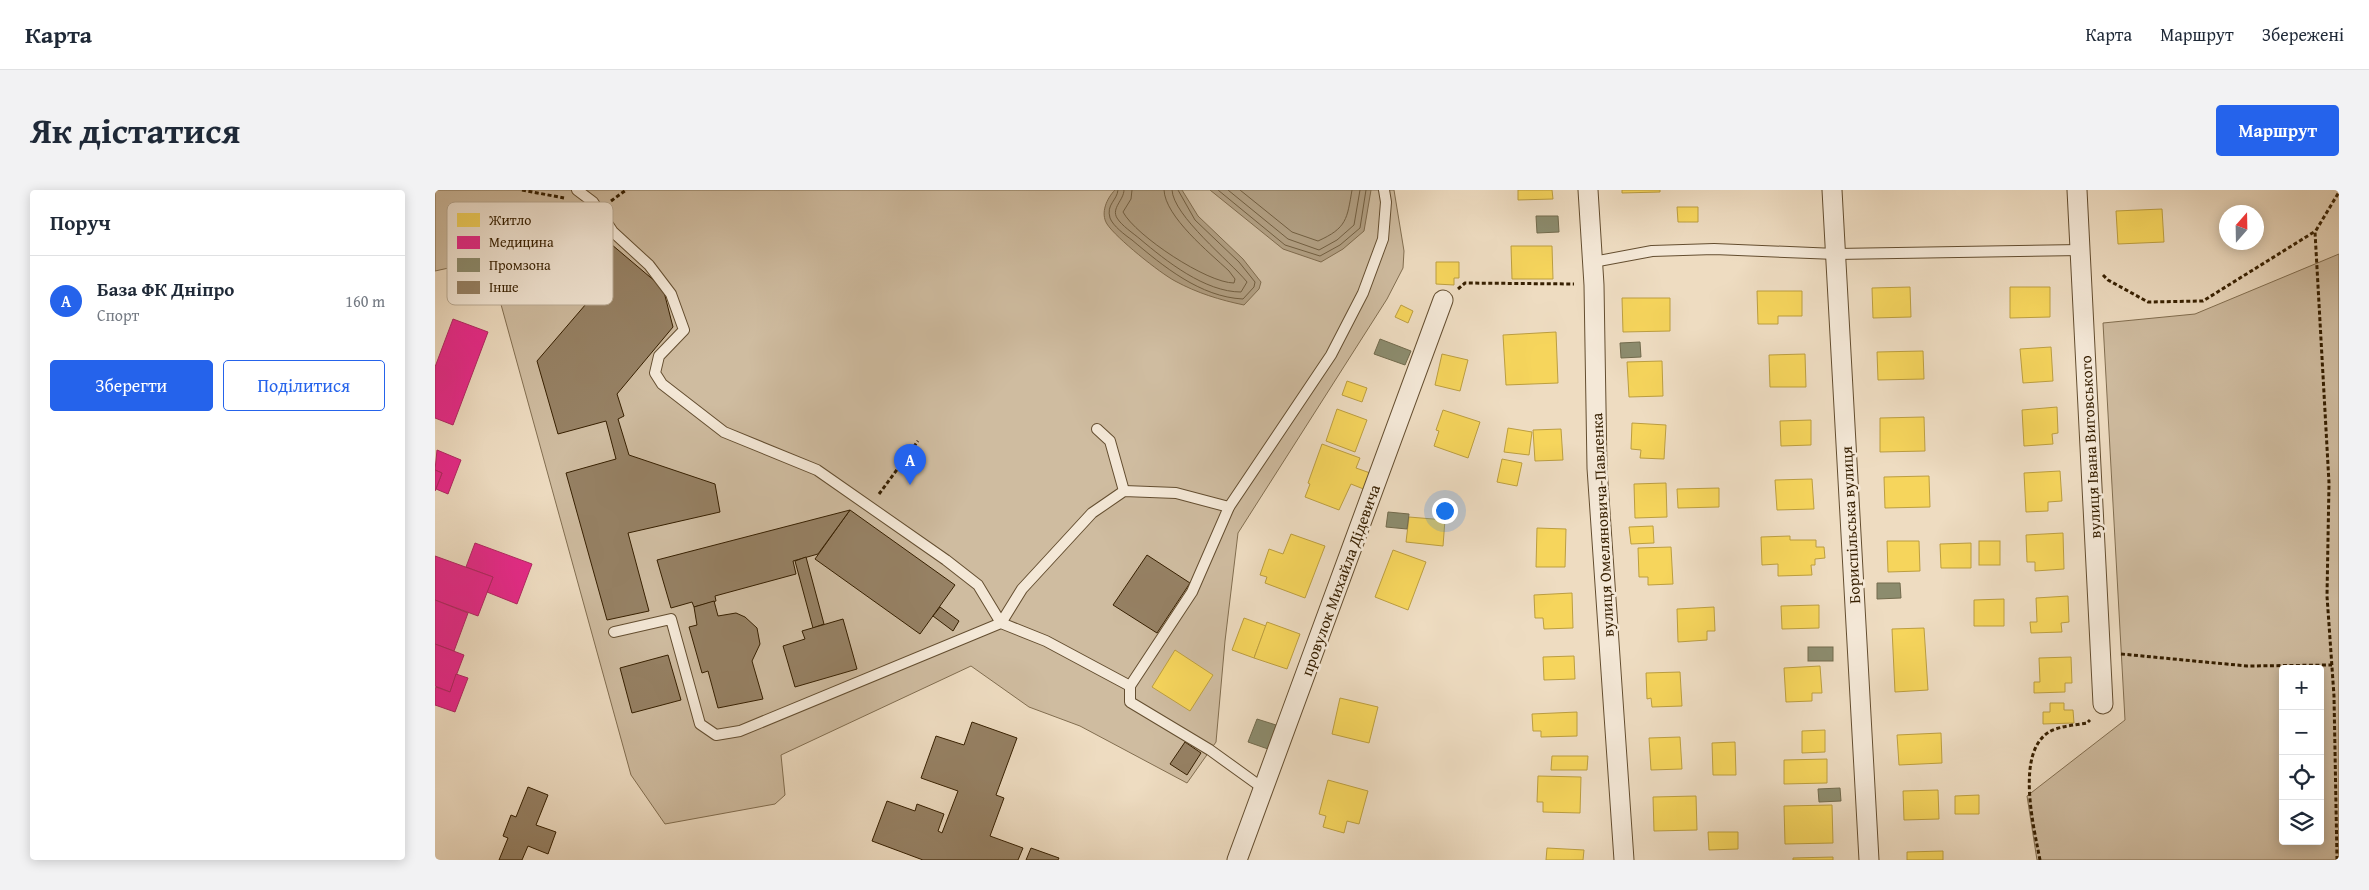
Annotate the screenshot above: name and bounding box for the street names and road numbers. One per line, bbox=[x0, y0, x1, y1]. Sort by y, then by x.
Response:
street label: вулиця Івана Виговського bbox=[2073, 355, 2107, 539]
street label: вулиця Омеляновича-Павленка bbox=[1584, 412, 1620, 638]
street label: Бориспільська вулиця bbox=[1834, 445, 1866, 605]
street label: провулок Михайла Дідевича bbox=[1294, 480, 1386, 679]

